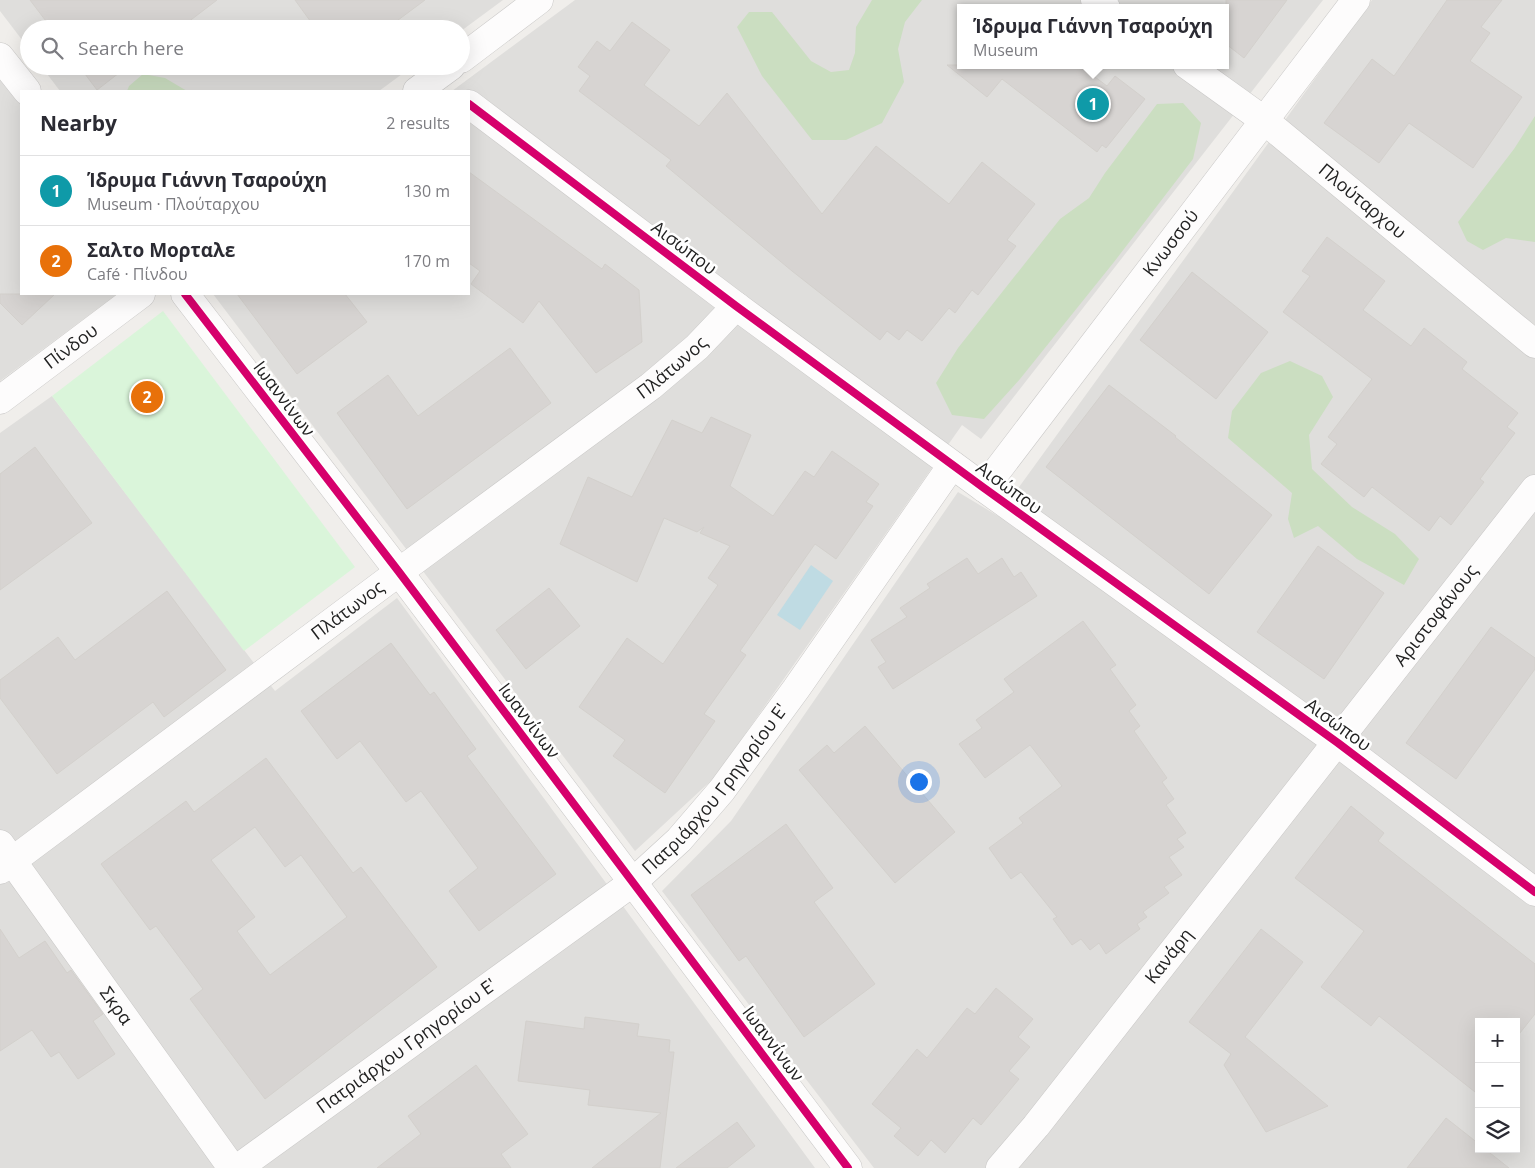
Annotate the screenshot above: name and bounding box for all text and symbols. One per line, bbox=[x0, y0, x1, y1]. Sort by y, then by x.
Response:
popup bbox=[957, 4, 1229, 69]
text: Ίδρυμα Γιάννη Τσαρούχη bbox=[973, 13, 1213, 39]
search box bbox=[20, 20, 470, 75]
icon: search bbox=[38, 34, 66, 62]
text: Search here bbox=[78, 35, 184, 61]
text: Museum bbox=[973, 39, 1038, 61]
pin: 1 bbox=[1077, 85, 1109, 123]
text: Nearby bbox=[40, 109, 117, 137]
text: 2 results bbox=[386, 112, 450, 134]
street label: Πλούταρχου bbox=[1314, 157, 1411, 244]
text: Ίδρυμα Γιάννη Τσαρούχη bbox=[87, 167, 327, 193]
text: 1 bbox=[51, 180, 61, 202]
text: 130 m bbox=[404, 180, 450, 202]
text: Museum · Πλούταρχου bbox=[87, 193, 260, 215]
street label: Κνωσσού bbox=[1137, 204, 1203, 281]
street label: Αισώπου bbox=[647, 215, 722, 280]
text: Σαλτο Μορταλε bbox=[87, 237, 235, 263]
text: 2 bbox=[51, 250, 61, 272]
text: 170 m bbox=[404, 250, 450, 272]
text: Café · Πίνδου bbox=[87, 263, 188, 285]
street label: Πίνδου bbox=[39, 318, 102, 374]
street label: Πλάτωνος bbox=[631, 330, 712, 404]
street label: Ιωαννίνων bbox=[248, 356, 321, 441]
pin: 2 bbox=[131, 378, 163, 416]
street label: Αισώπου bbox=[972, 455, 1047, 519]
street label: Αριστοφάνους bbox=[1388, 559, 1483, 670]
street label: Πλάτωνος bbox=[306, 574, 389, 645]
street label: Ιωαννίνων bbox=[493, 678, 566, 763]
street label: Αισώπου bbox=[1301, 692, 1376, 756]
street label: Πατριάρχου Γρηγορίου Ε' bbox=[636, 698, 793, 879]
your location bbox=[906, 769, 932, 795]
street label: Κανάρη bbox=[1139, 923, 1198, 988]
street label: Πατριάρχου Γρηγορίου Ε' bbox=[311, 972, 501, 1118]
street label: Σκρα bbox=[95, 981, 139, 1029]
street label: Ιωαννίνων bbox=[737, 1001, 810, 1086]
map controls bbox=[1475, 1018, 1520, 1153]
button: + bbox=[1475, 1018, 1520, 1063]
button: − bbox=[1475, 1063, 1520, 1108]
button: layers bbox=[1475, 1108, 1520, 1153]

